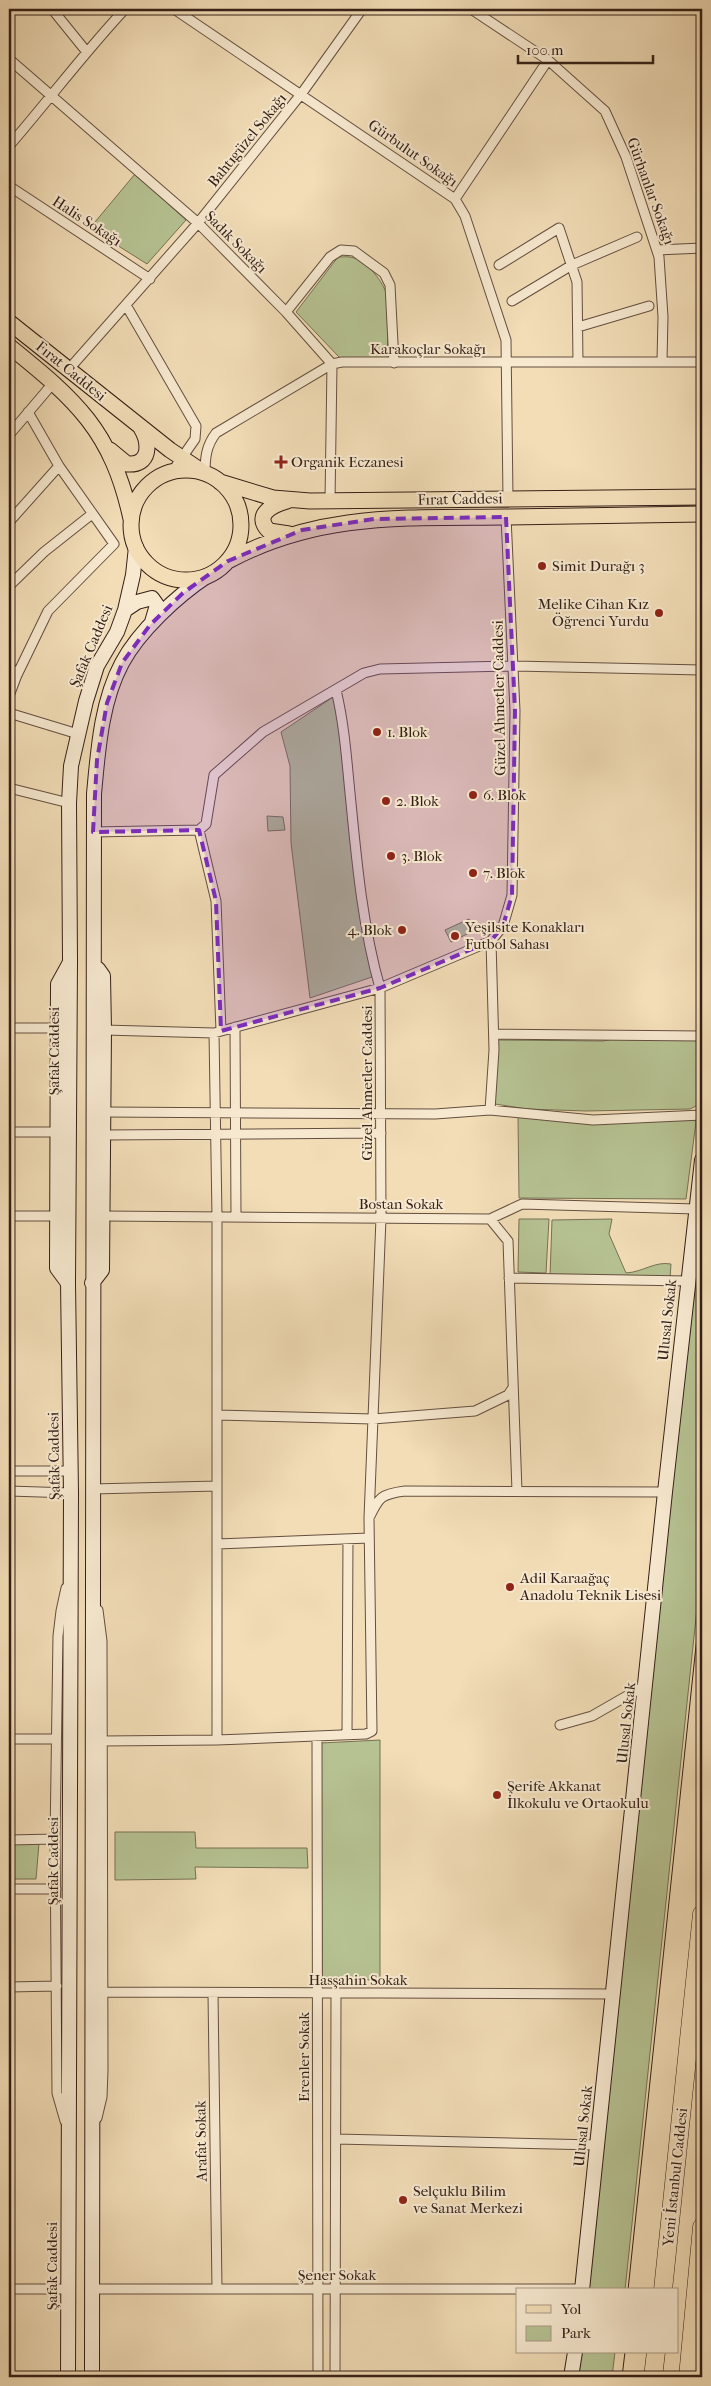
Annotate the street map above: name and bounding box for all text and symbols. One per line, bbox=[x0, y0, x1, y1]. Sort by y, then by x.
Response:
scale bar bbox=[518, 32, 654, 64]
text: 100 m bbox=[526, 41, 564, 59]
street label: Bahtıgüzel Sokağı bbox=[204, 89, 291, 190]
street label: Gürbulut Sokağı bbox=[365, 115, 462, 191]
street label: Gürhanlar Sokağı bbox=[623, 135, 679, 247]
street label: Halis Sokağı bbox=[49, 192, 125, 250]
street label: Sadık Sokağı bbox=[201, 207, 271, 277]
street label: Fırat Caddesi bbox=[32, 337, 110, 405]
street label: Karakoçlar Sokağı bbox=[370, 340, 487, 358]
place label: Organik Eczanesi bbox=[291, 453, 404, 471]
marker: Organik Eczanesi bbox=[275, 456, 287, 468]
street label: Fırat Caddesi bbox=[417, 489, 503, 509]
place label: Simit Durağı 3 bbox=[552, 557, 645, 575]
marker: Simit Durağı 3 bbox=[536, 560, 548, 572]
place label: Melike Cihan Kız Öğrenci Yurdu bbox=[538, 595, 649, 630]
street label: Şafak Caddesi bbox=[65, 601, 117, 690]
marker: Melike Cihan Kız Öğrenci Yurdu bbox=[653, 607, 665, 619]
street label: Güzel Ahmetler Caddesi bbox=[489, 619, 509, 776]
place label: 1. Blok bbox=[387, 723, 428, 741]
marker: 1. Blok bbox=[371, 726, 383, 738]
place label: 6. Blok bbox=[483, 786, 527, 804]
marker: 6. Blok bbox=[467, 789, 479, 801]
place label: 2. Blok bbox=[396, 792, 439, 810]
marker: 2. Blok bbox=[380, 795, 392, 807]
place label: 3. Blok bbox=[401, 847, 443, 865]
marker: 3. Blok bbox=[385, 850, 397, 862]
place label: 7. Blok bbox=[483, 864, 525, 882]
marker: 7. Blok bbox=[467, 867, 479, 879]
place label: Yeşilsite Konakları Futbol Sahası bbox=[464, 918, 585, 953]
place label: 4. Blok bbox=[348, 921, 392, 939]
marker: 4. Blok bbox=[396, 924, 408, 936]
marker: Yeşilsite Konakları Futbol Sahası bbox=[449, 930, 461, 942]
street label: Güzel Ahmetler Caddesi bbox=[358, 1005, 376, 1161]
street label: Şafak Caddesi bbox=[45, 1006, 63, 1095]
street label: Bostan Sokak bbox=[359, 1195, 444, 1213]
street label: Ulusal Sokak bbox=[654, 1278, 680, 1362]
street label: Şafak Caddesi bbox=[44, 1411, 64, 1500]
place label: Adil Karaağaç Anadolu Teknik Lisesi bbox=[519, 1569, 662, 1604]
marker: Adil Karaağaç Anadolu Teknik Lisesi bbox=[504, 1581, 516, 1593]
street label: Ulusal Sokak bbox=[613, 1681, 639, 1765]
place label: Şerife Akkanat İlkokulu ve Ortaokulu bbox=[507, 1777, 649, 1812]
marker: Şerife Akkanat İlkokulu ve Ortaokulu bbox=[491, 1789, 503, 1801]
street label: Şafak Caddesi bbox=[44, 1816, 62, 1905]
street label: Hasşahin Sokak bbox=[308, 1971, 408, 1989]
street label: Erenler Sokak bbox=[295, 2012, 313, 2102]
street label: Ulusal Sokak bbox=[570, 2084, 596, 2168]
street label: Arafat Sokak bbox=[191, 2100, 211, 2183]
street label: Yeni İstanbul Caddesi bbox=[659, 2106, 691, 2248]
place label: Selçuklu Bilim ve Sanat Merkezi bbox=[413, 2182, 524, 2217]
marker: Selçuklu Bilim ve Sanat Merkezi bbox=[397, 2194, 409, 2206]
street label: Şafak Caddesi bbox=[43, 2221, 61, 2310]
street label: Şener Sokak bbox=[298, 2266, 376, 2284]
legend bbox=[516, 2288, 678, 2354]
text: Yol bbox=[560, 2300, 581, 2318]
text: Park bbox=[561, 2324, 591, 2342]

